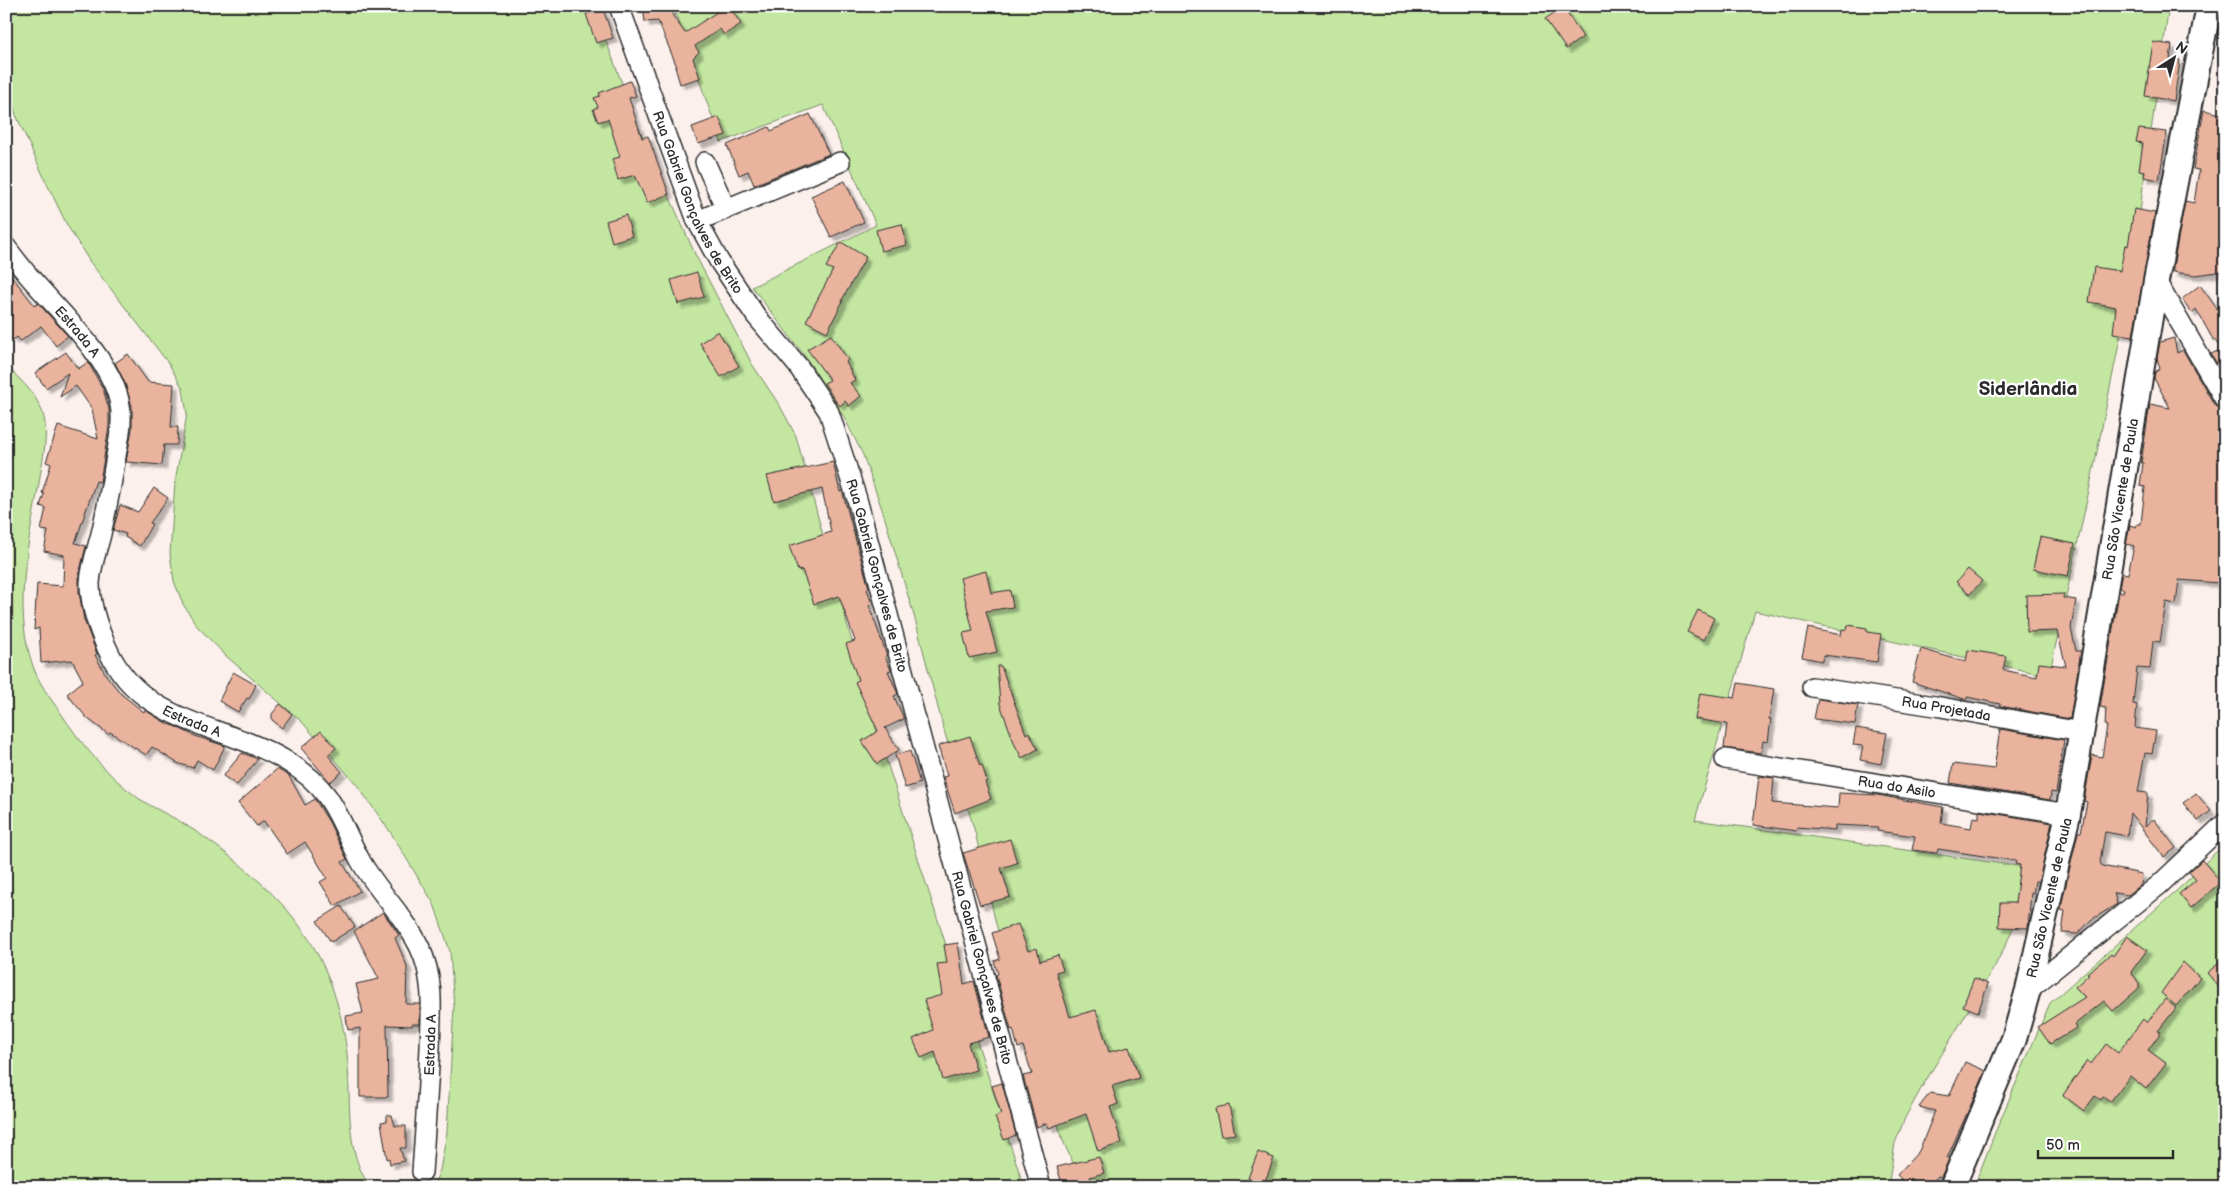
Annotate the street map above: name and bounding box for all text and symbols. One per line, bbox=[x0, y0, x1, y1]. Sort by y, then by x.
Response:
north arrow bbox=[2148, 32, 2198, 82]
text: N bbox=[2172, 38, 2191, 58]
street label: Rua Gabriel Gonçalves de Brito bbox=[649, 109, 747, 297]
street label: Estrada A bbox=[51, 303, 104, 361]
district label: Siderlândia bbox=[1979, 378, 2077, 401]
street label: Rua São Vicente de Paula bbox=[2099, 417, 2142, 581]
street label: Rua Gabriel Gonçalves de Brito bbox=[842, 477, 911, 674]
street label: Rua Projetada bbox=[1900, 693, 1992, 725]
street label: Estrada A bbox=[160, 702, 224, 741]
street label: Rua do Asilo bbox=[1857, 772, 1937, 802]
street label: Rua São Vicente de Paula bbox=[2023, 816, 2076, 980]
street label: Rua Gabriel Gonçalves de Brito bbox=[948, 869, 1016, 1067]
street label: Estrada A bbox=[421, 1014, 440, 1076]
scale bar bbox=[2038, 1128, 2174, 1160]
text: 50 m bbox=[2046, 1136, 2080, 1155]

